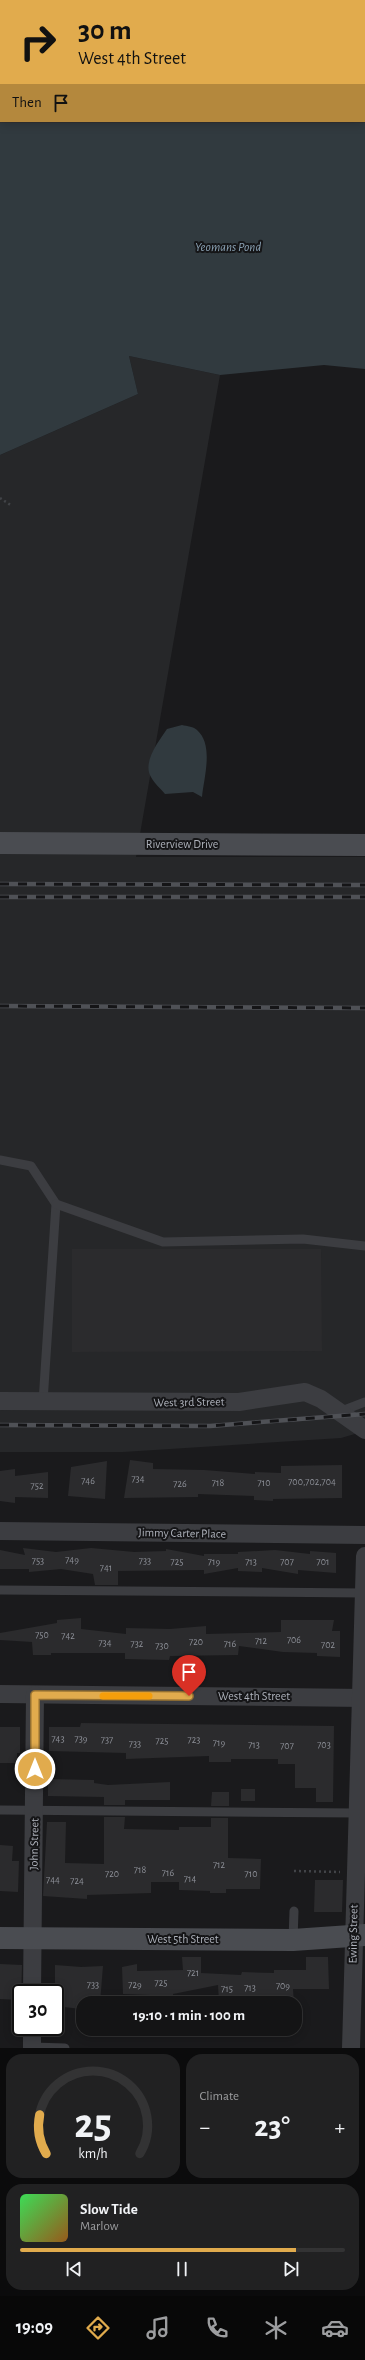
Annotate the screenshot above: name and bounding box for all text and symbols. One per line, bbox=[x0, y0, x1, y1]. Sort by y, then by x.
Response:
icon: right bbox=[12, 16, 64, 68]
text: 30 m bbox=[78, 17, 131, 45]
text: West 4th Street bbox=[78, 50, 186, 68]
icon: arrive bbox=[50, 92, 72, 114]
text: Then bbox=[12, 95, 42, 110]
water label: Yeomans Pond bbox=[195, 241, 261, 254]
street label: Riverview Drive bbox=[146, 838, 218, 850]
street label: West 3rd Street bbox=[153, 1395, 225, 1409]
house number: 734 bbox=[131, 1474, 145, 1484]
house number: 746 bbox=[81, 1476, 95, 1486]
house number: 700,702,704 bbox=[288, 1477, 336, 1487]
house number: 718 bbox=[212, 1478, 224, 1488]
house number: 710 bbox=[258, 1478, 270, 1488]
house number: 726 bbox=[173, 1479, 187, 1489]
house number: 752 bbox=[31, 1481, 44, 1491]
street label: Jimmy Carter Place bbox=[138, 1526, 226, 1541]
house number: 749 bbox=[65, 1555, 79, 1565]
house number: 753 bbox=[32, 1556, 44, 1566]
house number: 733 bbox=[139, 1556, 151, 1566]
house number: 725 bbox=[171, 1557, 183, 1567]
house number: 719 bbox=[208, 1557, 220, 1567]
house number: 713 bbox=[245, 1557, 257, 1567]
house number: 707 bbox=[280, 1557, 294, 1567]
house number: 701 bbox=[317, 1557, 329, 1567]
house number: 741 bbox=[100, 1563, 112, 1573]
house number: 750 bbox=[35, 1630, 49, 1640]
house number: 742 bbox=[61, 1631, 75, 1641]
house number: 706 bbox=[287, 1635, 301, 1645]
house number: 712 bbox=[255, 1636, 268, 1646]
house number: 720 bbox=[189, 1637, 203, 1647]
house number: 734 bbox=[98, 1638, 112, 1648]
house number: 732 bbox=[131, 1639, 144, 1649]
house number: 716 bbox=[224, 1639, 236, 1649]
house number: 702 bbox=[321, 1640, 335, 1650]
house number: 730 bbox=[155, 1641, 169, 1651]
pin bbox=[172, 1655, 206, 1696]
icon: arrive bbox=[178, 1661, 200, 1683]
street label: West 4th Street bbox=[218, 1690, 290, 1702]
house number: 743 bbox=[51, 1734, 65, 1744]
house number: 739 bbox=[75, 1734, 88, 1744]
house number: 737 bbox=[101, 1735, 113, 1745]
house number: 723 bbox=[188, 1735, 200, 1745]
house number: 725 bbox=[156, 1736, 168, 1746]
house number: 719 bbox=[213, 1738, 225, 1748]
house number: 733 bbox=[129, 1739, 141, 1749]
house number: 713 bbox=[248, 1740, 260, 1750]
house number: 703 bbox=[317, 1740, 331, 1750]
house number: 707 bbox=[280, 1741, 294, 1751]
position arrow bbox=[14, 1748, 56, 1790]
street label: John Street bbox=[28, 1818, 40, 1870]
house number: 712 bbox=[213, 1860, 226, 1870]
house number: 718 bbox=[134, 1865, 146, 1875]
house number: 716 bbox=[162, 1868, 174, 1878]
house number: 720 bbox=[105, 1869, 119, 1879]
house number: 710 bbox=[245, 1869, 257, 1879]
house number: 714 bbox=[184, 1874, 196, 1884]
house number: 744 bbox=[46, 1875, 60, 1885]
house number: 724 bbox=[70, 1876, 84, 1886]
street label: Ewing Street bbox=[346, 1904, 360, 1963]
street label: West 5th Street bbox=[147, 1933, 219, 1945]
house number: 721 bbox=[187, 1968, 199, 1978]
house number: 725 bbox=[155, 1978, 167, 1988]
house number: 733 bbox=[87, 1980, 99, 1990]
house number: 729 bbox=[128, 1980, 142, 1990]
house number: 709 bbox=[276, 1981, 290, 1991]
house number: 713 bbox=[244, 1983, 256, 1993]
speed limit sign: 30 bbox=[12, 1984, 64, 2036]
house number: 715 bbox=[221, 1984, 233, 1994]
text: 19:10 · 1 min · 100 m bbox=[133, 2008, 245, 2023]
text: Climate bbox=[200, 2090, 239, 2103]
text: 25 bbox=[74, 2104, 112, 2145]
text: 23° bbox=[254, 2112, 290, 2142]
text: − bbox=[200, 2116, 210, 2138]
text: + bbox=[334, 2116, 345, 2138]
text: km/h bbox=[78, 2147, 107, 2161]
text: Slow Tide bbox=[80, 2202, 138, 2217]
text: Marlow bbox=[80, 2220, 118, 2233]
icon: previous bbox=[63, 2258, 85, 2280]
icon: pause bbox=[171, 2258, 193, 2280]
icon: next bbox=[280, 2258, 302, 2280]
icon: directions bbox=[84, 2314, 112, 2342]
icon: music bbox=[144, 2314, 172, 2342]
icon: phone bbox=[203, 2314, 231, 2342]
icon: climate bbox=[262, 2314, 290, 2342]
icon: car bbox=[321, 2314, 349, 2342]
text: 19:09 bbox=[16, 2319, 53, 2337]

